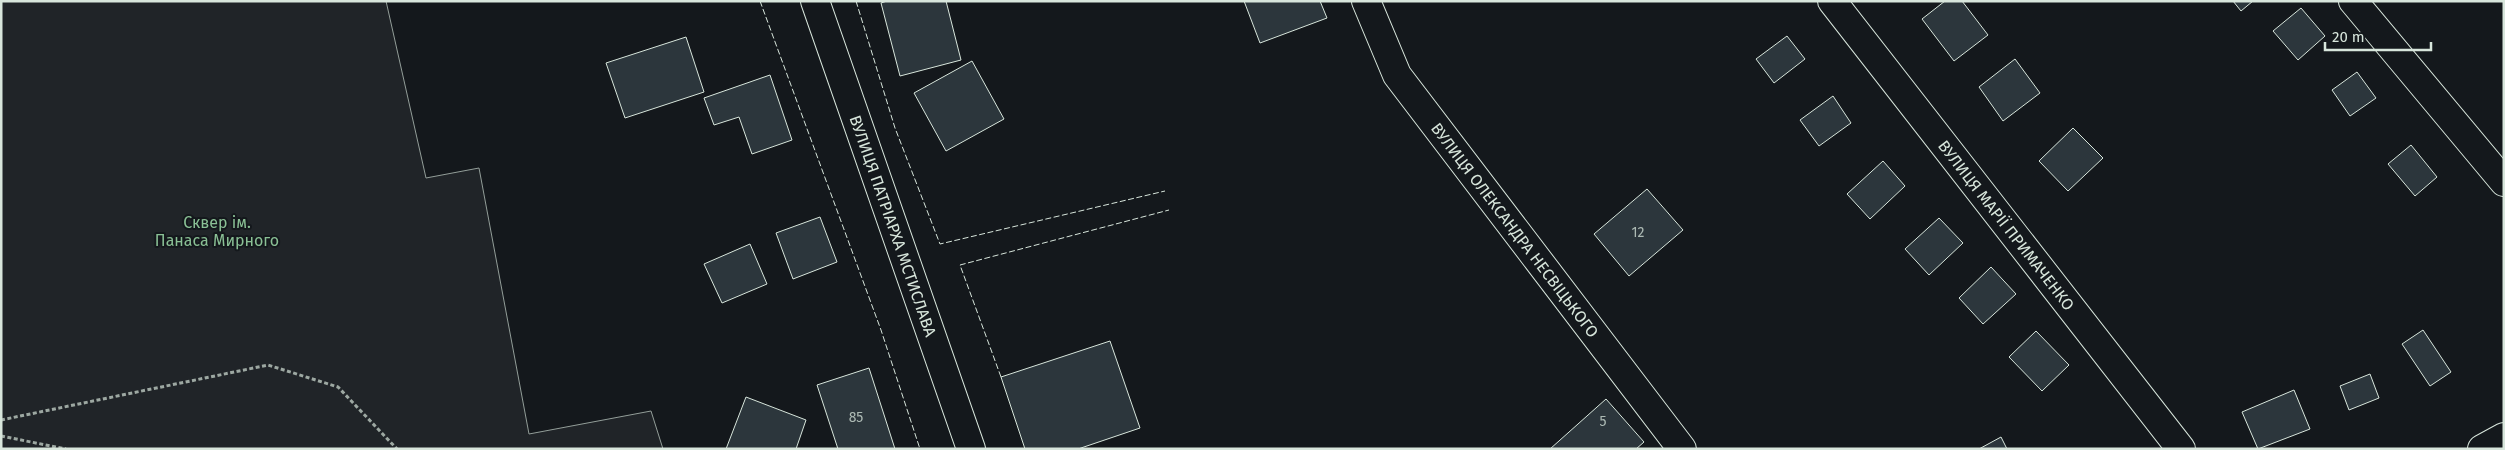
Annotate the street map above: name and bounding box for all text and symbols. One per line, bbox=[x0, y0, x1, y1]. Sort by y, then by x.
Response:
scale bar bbox=[2325, 20, 2431, 52]
text: 20 m bbox=[2332, 28, 2365, 46]
street label: ВУЛИЦЯ ПАТРІАРХА МСТИСЛАВА bbox=[845, 113, 940, 340]
street label: ВУЛИЦЯ ОЛЕКСАНДРА НЕСВІЦЬКОГО bbox=[1427, 119, 1602, 341]
street label: ВУЛИЦЯ МАРІЇ ПРИМАЧЕНКО bbox=[1934, 137, 2078, 314]
park label: Сквер ім. Панаса Мирного bbox=[155, 213, 279, 250]
house number: 12 bbox=[1632, 224, 1645, 241]
house number: 85 bbox=[849, 409, 863, 426]
house number: 5 bbox=[1599, 413, 1607, 430]

